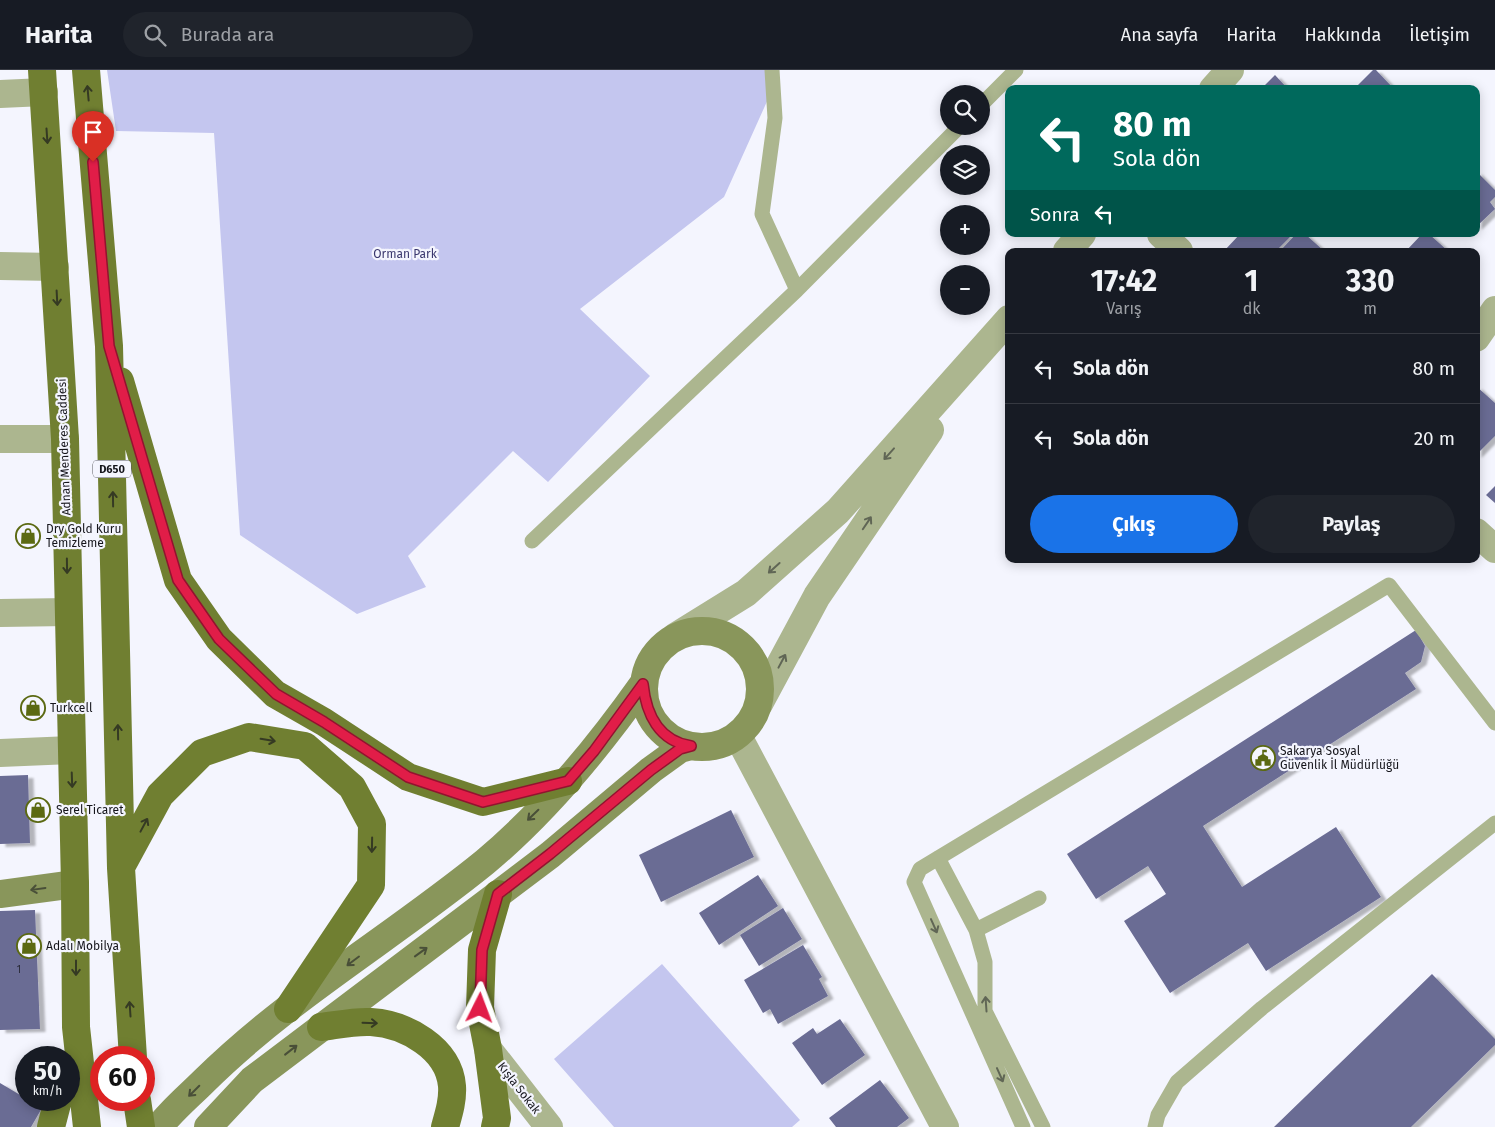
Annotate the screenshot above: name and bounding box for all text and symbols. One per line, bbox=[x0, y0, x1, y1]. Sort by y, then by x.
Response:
search box bbox=[123, 12, 473, 57]
text: Harita bbox=[25, 21, 93, 49]
icon: search bbox=[141, 21, 169, 49]
text: Burada ara bbox=[181, 23, 274, 46]
text: Ana sayfa bbox=[1121, 24, 1198, 46]
text: Harita bbox=[1226, 24, 1277, 46]
text: Hakkında bbox=[1305, 24, 1381, 46]
text: İletişim bbox=[1409, 24, 1470, 46]
one-way arrow bbox=[83, 85, 93, 101]
map controls bbox=[940, 85, 990, 315]
button: search bbox=[940, 85, 990, 135]
text: 80 m bbox=[1113, 103, 1192, 145]
icon: left bbox=[1030, 105, 1095, 170]
pin bbox=[72, 111, 114, 162]
icon: arrive bbox=[79, 118, 107, 146]
one-way arrow bbox=[42, 128, 52, 144]
button: layers bbox=[940, 145, 990, 195]
text: Sola dön bbox=[1113, 145, 1201, 172]
icon: left bbox=[1090, 200, 1118, 228]
text: Sonra bbox=[1030, 203, 1080, 226]
button: + bbox=[940, 205, 990, 255]
park label: Orman Park bbox=[373, 247, 438, 261]
text: 17:42 bbox=[1090, 263, 1157, 299]
text: 1 bbox=[1245, 263, 1259, 299]
text: 330 bbox=[1346, 263, 1395, 299]
button: − bbox=[940, 265, 990, 315]
one-way arrow bbox=[53, 290, 62, 306]
text: Varış bbox=[1106, 299, 1141, 318]
text: dk bbox=[1243, 299, 1260, 318]
text: m bbox=[1363, 299, 1377, 318]
icon: left bbox=[1030, 355, 1058, 383]
text: Sola dön bbox=[1073, 357, 1149, 380]
text: 80 m bbox=[1413, 357, 1455, 380]
street label: Adnan Menderes Caddesi bbox=[55, 378, 73, 516]
icon: left bbox=[1030, 425, 1058, 453]
text: Sola dön bbox=[1073, 427, 1149, 450]
text: 20 m bbox=[1414, 427, 1455, 450]
one-way arrow bbox=[883, 448, 895, 461]
road number: D650 bbox=[93, 460, 131, 478]
one-way arrow bbox=[108, 492, 117, 508]
button: Çıkış bbox=[1030, 495, 1238, 553]
button: Paylaş bbox=[1248, 495, 1455, 553]
one-way arrow bbox=[862, 516, 872, 530]
place label: Dry Gold Kuru Temizleme bbox=[46, 522, 121, 550]
shop icon: Dry Gold Kuru Temizleme bbox=[15, 523, 41, 549]
one-way arrow bbox=[63, 557, 72, 573]
one-way arrow bbox=[767, 562, 780, 574]
one-way arrow bbox=[777, 654, 787, 669]
shop icon: Turkcell bbox=[20, 695, 46, 721]
place label: Turkcell bbox=[50, 701, 93, 715]
one-way arrow bbox=[113, 724, 122, 740]
one-way arrow bbox=[260, 735, 276, 745]
place label: Sakarya Sosyal Güvenlik İl Müdürlüğü bbox=[1280, 744, 1399, 772]
public building icon: Sakarya Sosyal Güvenlik İl Müdürlüğü bbox=[1250, 745, 1276, 771]
one-way arrow bbox=[68, 772, 77, 788]
shop icon: Serel Ticaret bbox=[25, 797, 51, 823]
place label: Serel Ticaret bbox=[56, 803, 124, 817]
one-way arrow bbox=[527, 809, 540, 821]
one-way arrow bbox=[140, 818, 149, 833]
one-way arrow bbox=[367, 836, 377, 852]
one-way arrow bbox=[30, 884, 46, 894]
one-way arrow bbox=[929, 918, 939, 933]
shop icon: Adalı Mobilya bbox=[16, 933, 42, 959]
place label: Adalı Mobilya bbox=[46, 939, 119, 953]
one-way arrow bbox=[414, 947, 427, 958]
one-way arrow bbox=[347, 955, 360, 966]
one-way arrow bbox=[71, 959, 81, 975]
house number: 1 bbox=[17, 964, 21, 976]
position arrow bbox=[453, 981, 505, 1033]
one-way arrow bbox=[981, 997, 990, 1013]
one-way arrow bbox=[125, 1001, 134, 1017]
one-way arrow bbox=[361, 1019, 377, 1028]
one-way arrow bbox=[284, 1045, 297, 1056]
speed limit sign: 60 bbox=[90, 1046, 155, 1111]
text: 50 bbox=[33, 1057, 62, 1087]
street label: Kışla Sokak bbox=[495, 1059, 544, 1117]
one-way arrow bbox=[995, 1067, 1005, 1082]
text: km/h bbox=[33, 1084, 62, 1098]
one-way arrow bbox=[187, 1085, 200, 1097]

